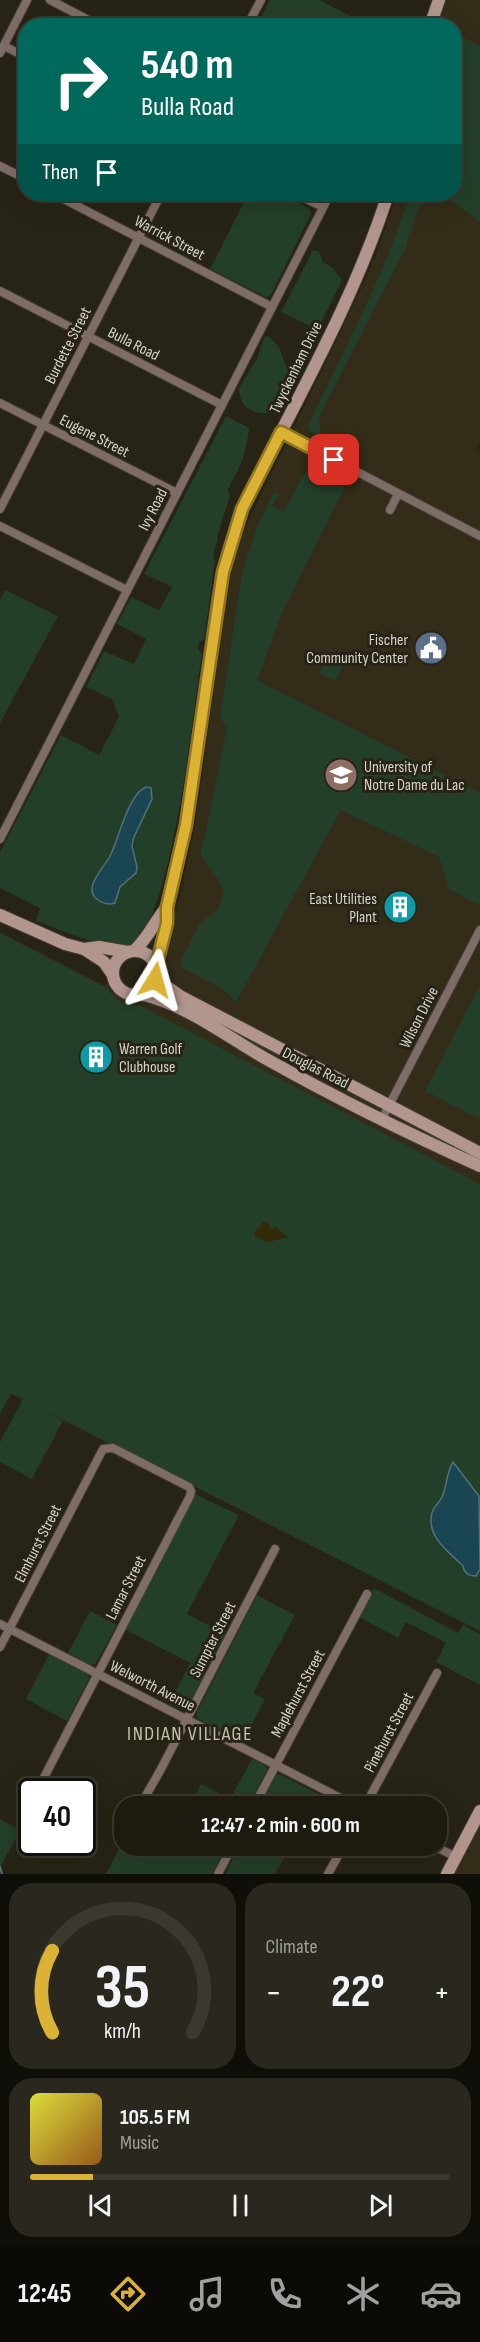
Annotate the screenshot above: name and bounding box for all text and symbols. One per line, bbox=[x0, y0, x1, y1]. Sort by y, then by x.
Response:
text: 540 m bbox=[141, 40, 233, 91]
icon: right bbox=[42, 42, 120, 120]
text: Bulla Road bbox=[141, 91, 234, 123]
icon: arrive bbox=[90, 156, 123, 189]
text: Then bbox=[42, 159, 78, 186]
street label: Warrick Street bbox=[131, 212, 208, 265]
street label: Burdette Street bbox=[41, 304, 96, 387]
street label: Twyckenham Drive bbox=[266, 318, 327, 417]
street label: Bulla Road bbox=[104, 323, 162, 365]
street label: Eugene Street bbox=[56, 411, 132, 462]
pin bbox=[308, 434, 359, 485]
icon: arrive bbox=[317, 443, 350, 476]
street label: Ivy Road bbox=[135, 485, 172, 534]
public building icon: Fischer Community Center bbox=[413, 630, 449, 666]
place label: Fischer Community Center bbox=[306, 631, 408, 668]
school or university icon: University of Notre Dame du Lac bbox=[323, 757, 359, 793]
place label: University of Notre Dame du Lac bbox=[364, 758, 465, 795]
building icon: East Utilities Plant bbox=[382, 889, 418, 925]
place label: East Utilities Plant bbox=[309, 890, 377, 927]
position arrow bbox=[123, 948, 187, 1012]
street label: Wilson Drive bbox=[396, 984, 443, 1051]
building icon: Warren Golf Clubhouse bbox=[78, 1039, 114, 1075]
place label: Warren Golf Clubhouse bbox=[119, 1040, 183, 1077]
street label: Douglas Road bbox=[279, 1044, 352, 1093]
street label: Elmhurst Street bbox=[11, 1502, 66, 1586]
street label: Lamar Street bbox=[102, 1552, 151, 1623]
street label: Sumpter Street bbox=[186, 1599, 241, 1681]
street label: Maplehurst Street bbox=[267, 1647, 329, 1741]
street label: Welworth Avenue bbox=[106, 1657, 198, 1716]
street label: Pinehurst Street bbox=[360, 1689, 418, 1776]
district label: INDIAN VILLAGE bbox=[127, 1722, 253, 1746]
speed limit sign: 40 bbox=[18, 1778, 96, 1856]
text: 12:47 · 2 min · 600 m bbox=[201, 1812, 360, 1839]
text: Climate bbox=[266, 1935, 318, 1959]
text: 35 bbox=[95, 1951, 150, 2026]
text: 22° bbox=[331, 1965, 385, 2020]
text: − bbox=[266, 1973, 282, 2013]
text: + bbox=[434, 1973, 450, 2013]
text: km/h bbox=[104, 2019, 141, 2044]
text: 105.5 FM bbox=[120, 2104, 190, 2131]
text: Music bbox=[120, 2131, 159, 2155]
icon: previous bbox=[84, 2189, 117, 2222]
icon: pause bbox=[224, 2189, 257, 2222]
icon: next bbox=[364, 2189, 397, 2222]
icon: directions bbox=[107, 2273, 149, 2315]
icon: music bbox=[186, 2273, 228, 2315]
icon: phone bbox=[264, 2273, 306, 2315]
icon: climate bbox=[342, 2273, 384, 2315]
icon: car bbox=[420, 2273, 462, 2315]
text: 12:45 bbox=[18, 2278, 71, 2310]

